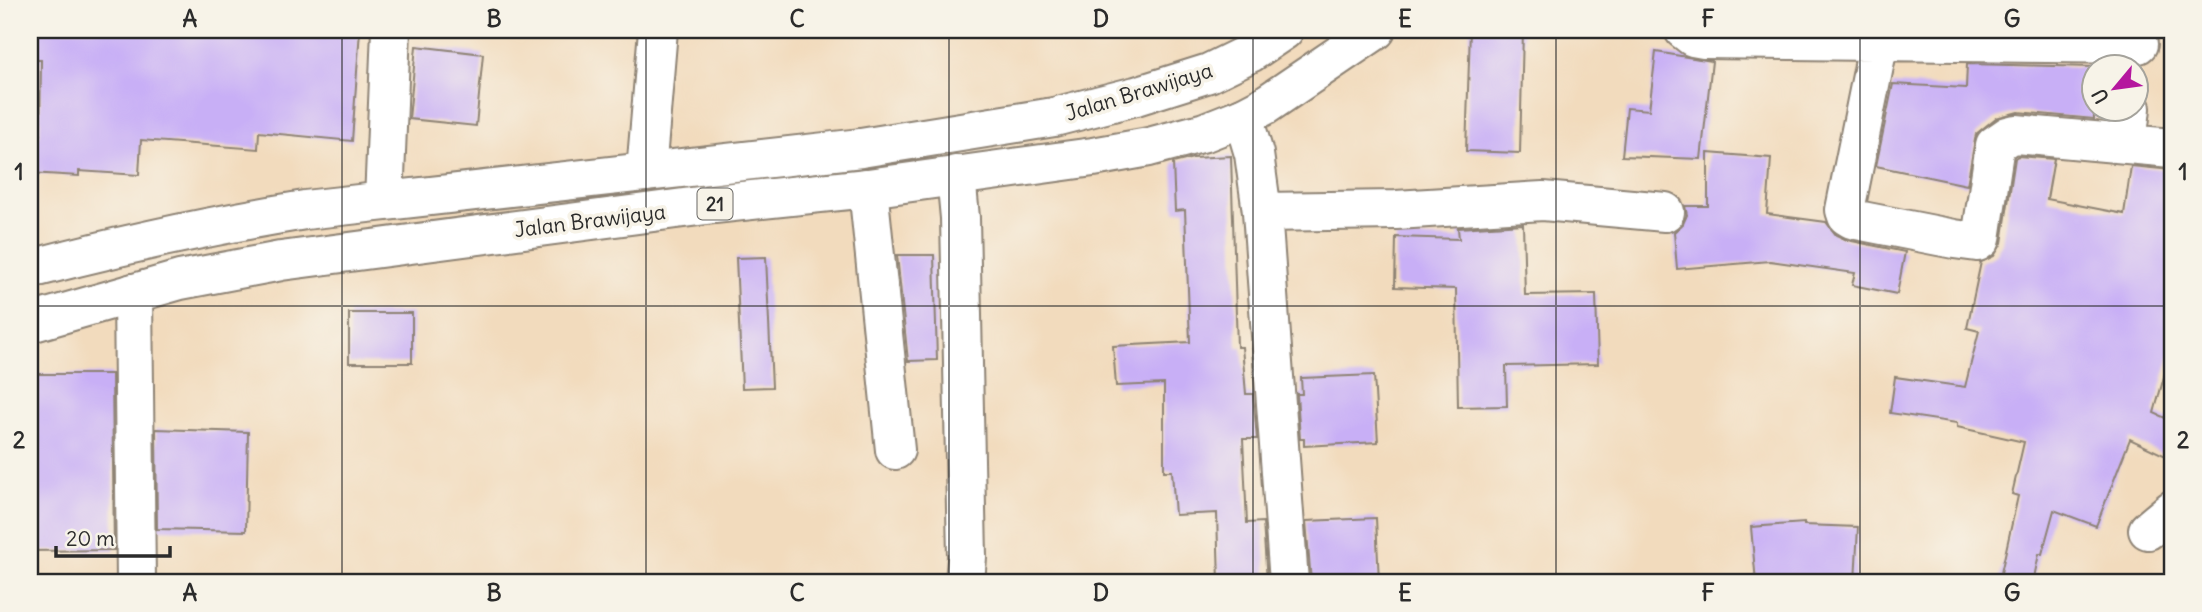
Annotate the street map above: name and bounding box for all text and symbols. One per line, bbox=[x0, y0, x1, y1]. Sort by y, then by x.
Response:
text: A bbox=[183, 4, 198, 33]
text: B bbox=[486, 4, 502, 33]
text: C bbox=[789, 4, 805, 33]
text: D bbox=[1093, 4, 1109, 33]
text: E bbox=[1398, 4, 1412, 33]
text: F bbox=[1701, 4, 1715, 33]
text: G bbox=[2004, 4, 2020, 33]
north arrow bbox=[2080, 52, 2150, 122]
street label: Jalan Brawijaya bbox=[1062, 56, 1216, 127]
text: U bbox=[2086, 85, 2114, 108]
text: 1 bbox=[14, 157, 24, 186]
text: 1 bbox=[2178, 157, 2188, 186]
road number: 21 bbox=[698, 188, 732, 220]
street label: Jalan Brawijaya bbox=[513, 198, 667, 243]
text: 2 bbox=[13, 425, 26, 454]
text: 2 bbox=[2177, 425, 2190, 454]
scale bar bbox=[56, 514, 170, 558]
text: 20 m bbox=[66, 525, 115, 552]
text: A bbox=[183, 578, 198, 607]
text: B bbox=[486, 578, 502, 607]
text: C bbox=[789, 578, 805, 607]
text: D bbox=[1093, 578, 1109, 607]
text: E bbox=[1398, 578, 1412, 607]
text: F bbox=[1701, 578, 1715, 607]
text: G bbox=[2004, 578, 2020, 607]

